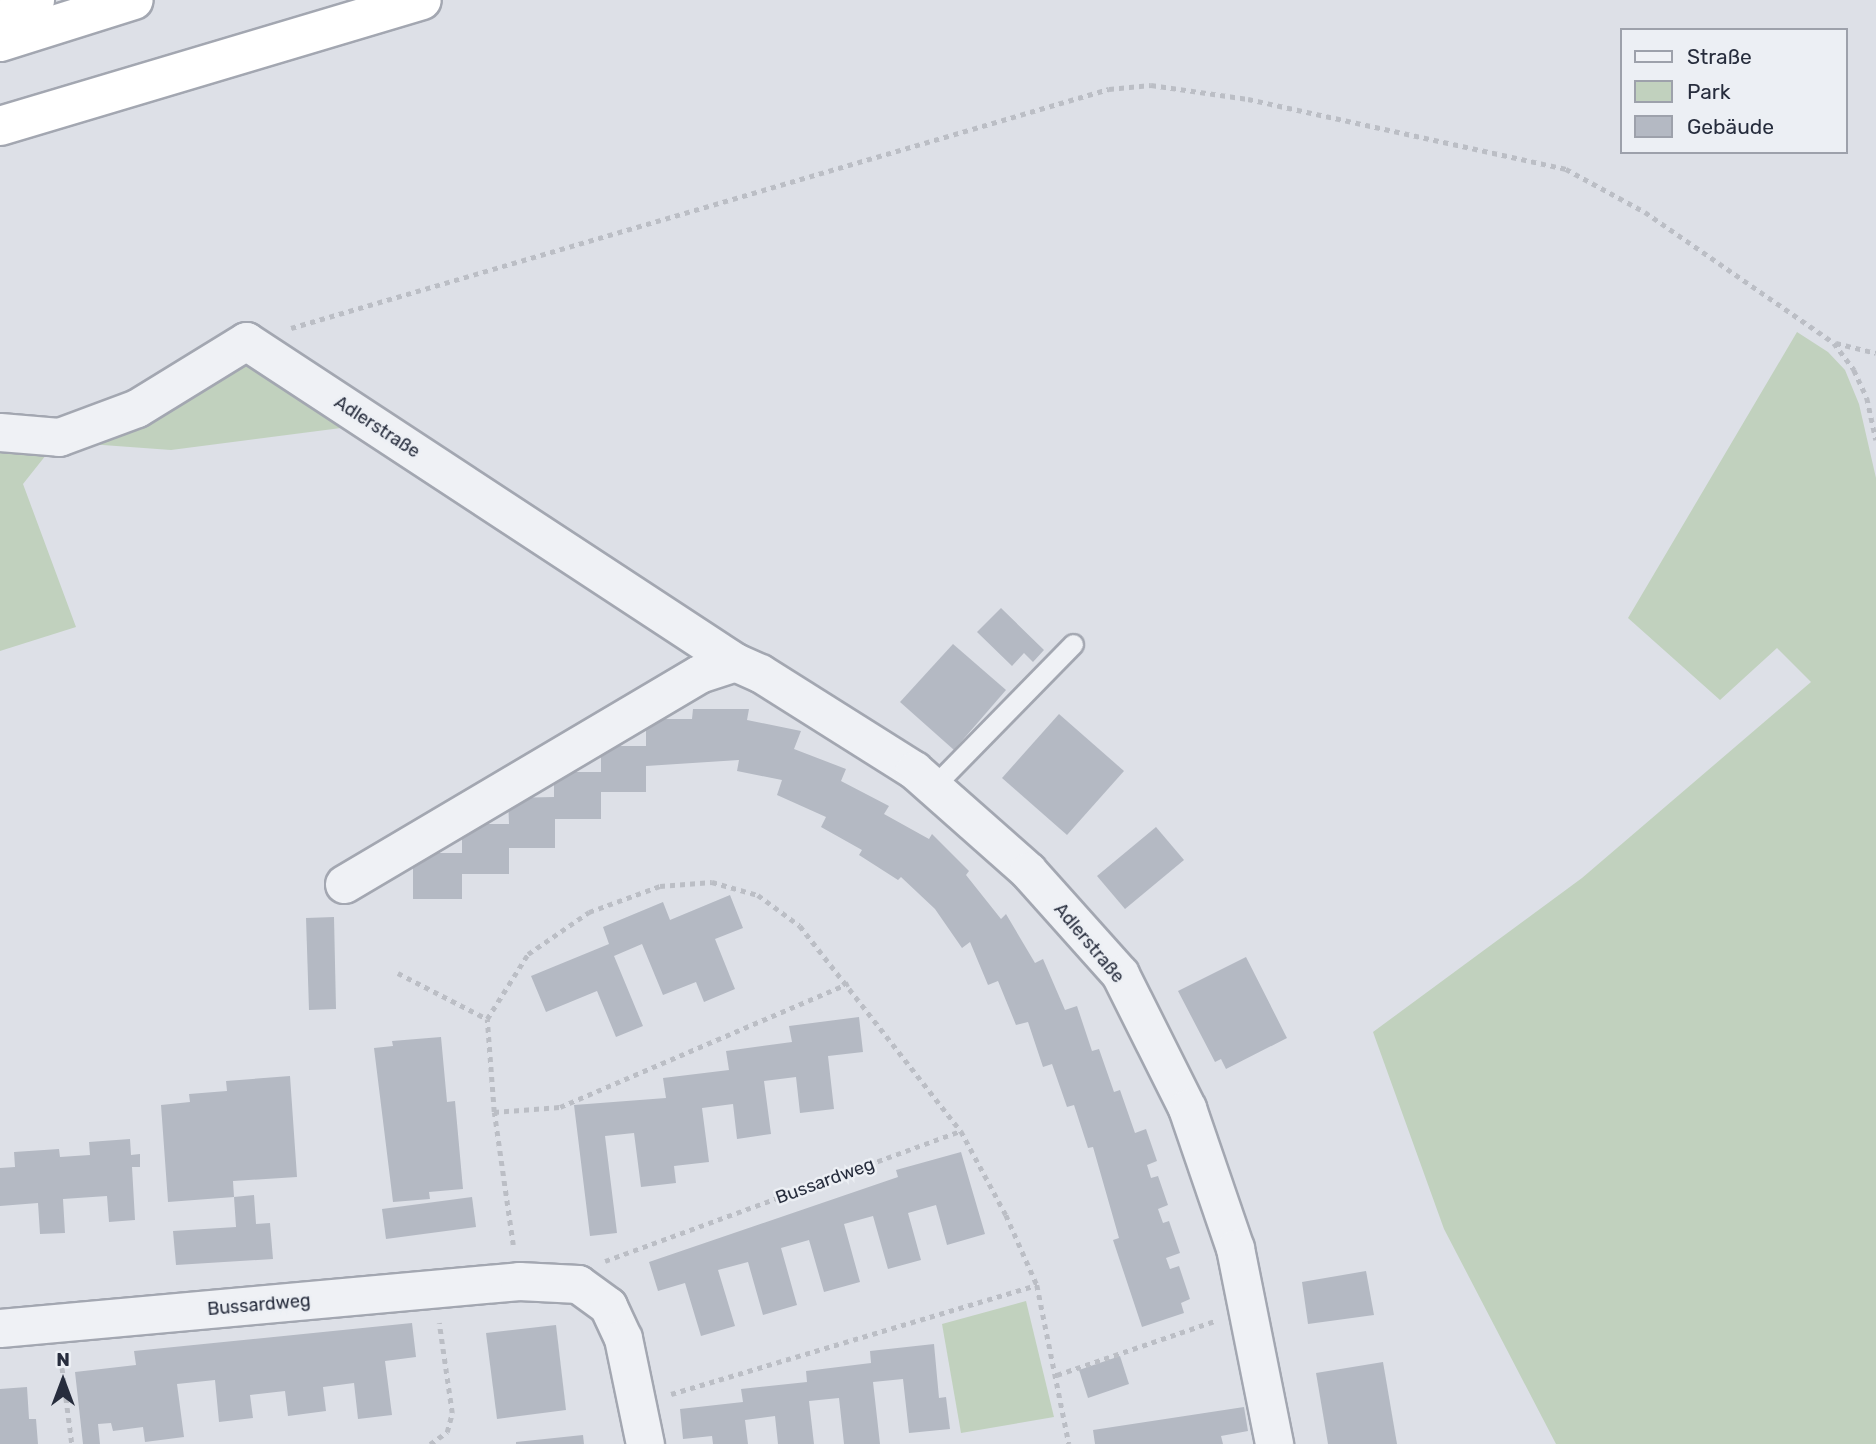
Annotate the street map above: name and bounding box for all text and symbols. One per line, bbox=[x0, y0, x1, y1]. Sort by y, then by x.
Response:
legend bbox=[1620, 28, 1848, 154]
text: Straße bbox=[1687, 44, 1752, 69]
text: Park bbox=[1687, 79, 1731, 104]
text: Gebäude bbox=[1687, 114, 1774, 139]
street label: Adlerstraße bbox=[330, 391, 424, 463]
street label: Adlerstraße bbox=[1049, 899, 1129, 987]
street label: Bussardweg bbox=[773, 1153, 877, 1209]
street label: Bussardweg bbox=[206, 1290, 312, 1320]
north arrow bbox=[28, 1346, 98, 1416]
text: N bbox=[56, 1348, 70, 1371]

